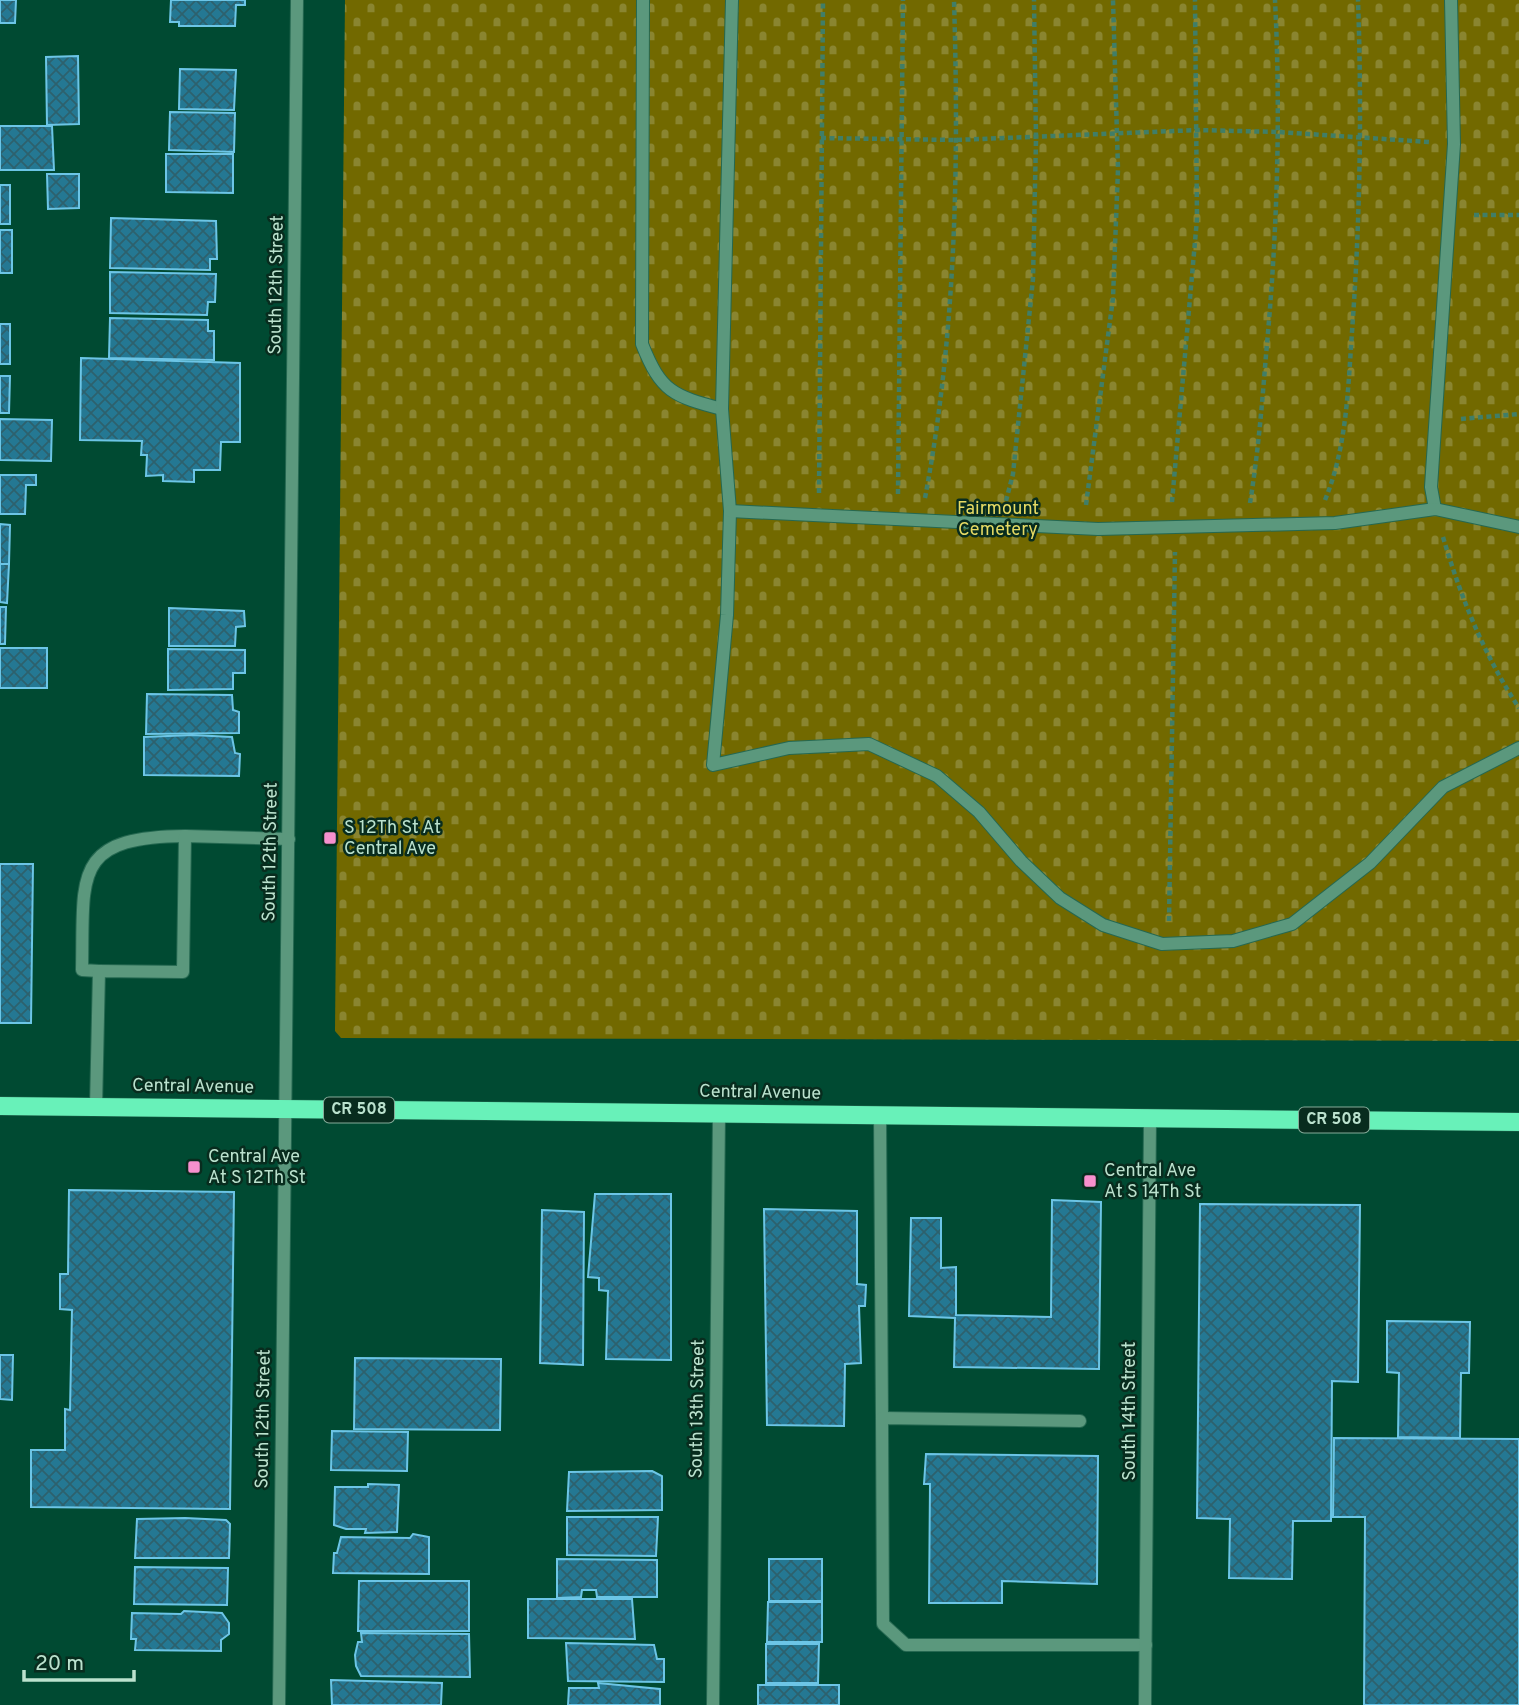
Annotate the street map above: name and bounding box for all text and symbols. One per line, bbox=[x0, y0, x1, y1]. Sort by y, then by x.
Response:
street label: South 12th Street bbox=[264, 215, 290, 355]
park label: Fairmount Cemetery bbox=[957, 498, 1039, 542]
street label: South 12th Street bbox=[258, 782, 284, 922]
place label: S 12Th St At Central Ave bbox=[344, 817, 441, 861]
marker: S 12Th St At Central Ave bbox=[322, 830, 338, 846]
street label: Central Avenue bbox=[132, 1074, 254, 1100]
street label: Central Avenue bbox=[699, 1080, 821, 1106]
road number: CR 508 bbox=[324, 1098, 394, 1122]
road number: CR 508 bbox=[1299, 1108, 1369, 1132]
place label: Central Ave At S 12Th St bbox=[208, 1146, 306, 1190]
marker: Central Ave At S 12Th St bbox=[186, 1159, 202, 1175]
place label: Central Ave At S 14Th St bbox=[1104, 1160, 1201, 1204]
marker: Central Ave At S 14Th St bbox=[1082, 1173, 1098, 1189]
street label: South 13th Street bbox=[685, 1339, 711, 1479]
street label: South 14th Street bbox=[1119, 1341, 1142, 1481]
street label: South 12th Street bbox=[251, 1349, 277, 1489]
scale bar bbox=[24, 1638, 135, 1682]
text: 20 m bbox=[35, 1651, 84, 1678]

